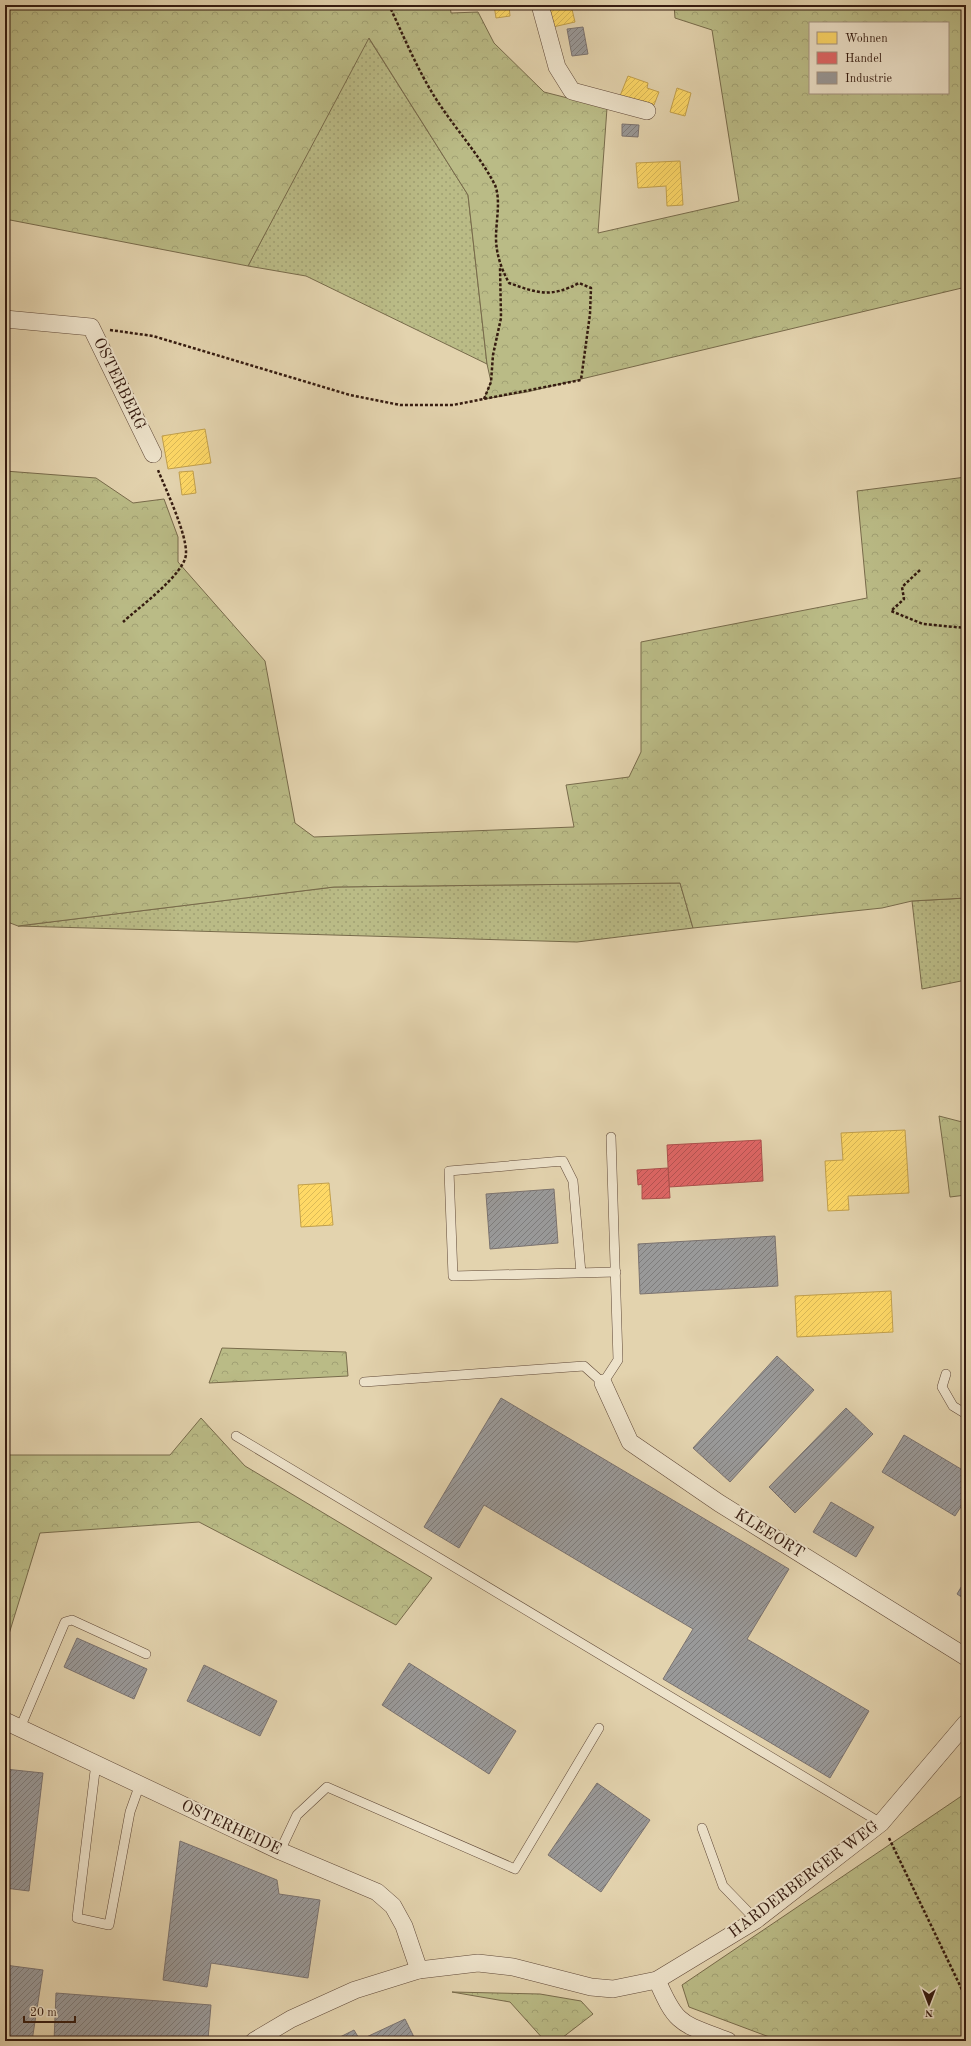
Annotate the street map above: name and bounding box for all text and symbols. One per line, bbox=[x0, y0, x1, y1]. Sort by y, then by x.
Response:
legend bbox=[809, 22, 949, 94]
text: Wohnen bbox=[845, 33, 888, 45]
text: Handel bbox=[845, 53, 882, 65]
text: Industrie bbox=[845, 73, 892, 85]
street label: OSTERBERG bbox=[90, 336, 148, 433]
street label: KLEEORT bbox=[731, 1506, 807, 1562]
street label: OSTERHEIDE bbox=[178, 1798, 284, 1858]
street label: HARDERBERGER WEG bbox=[726, 1818, 882, 1941]
north arrow bbox=[909, 1984, 949, 2024]
scale bar bbox=[24, 1998, 75, 2024]
text: 20 m bbox=[30, 2007, 57, 2019]
text: N bbox=[924, 2007, 933, 2018]

